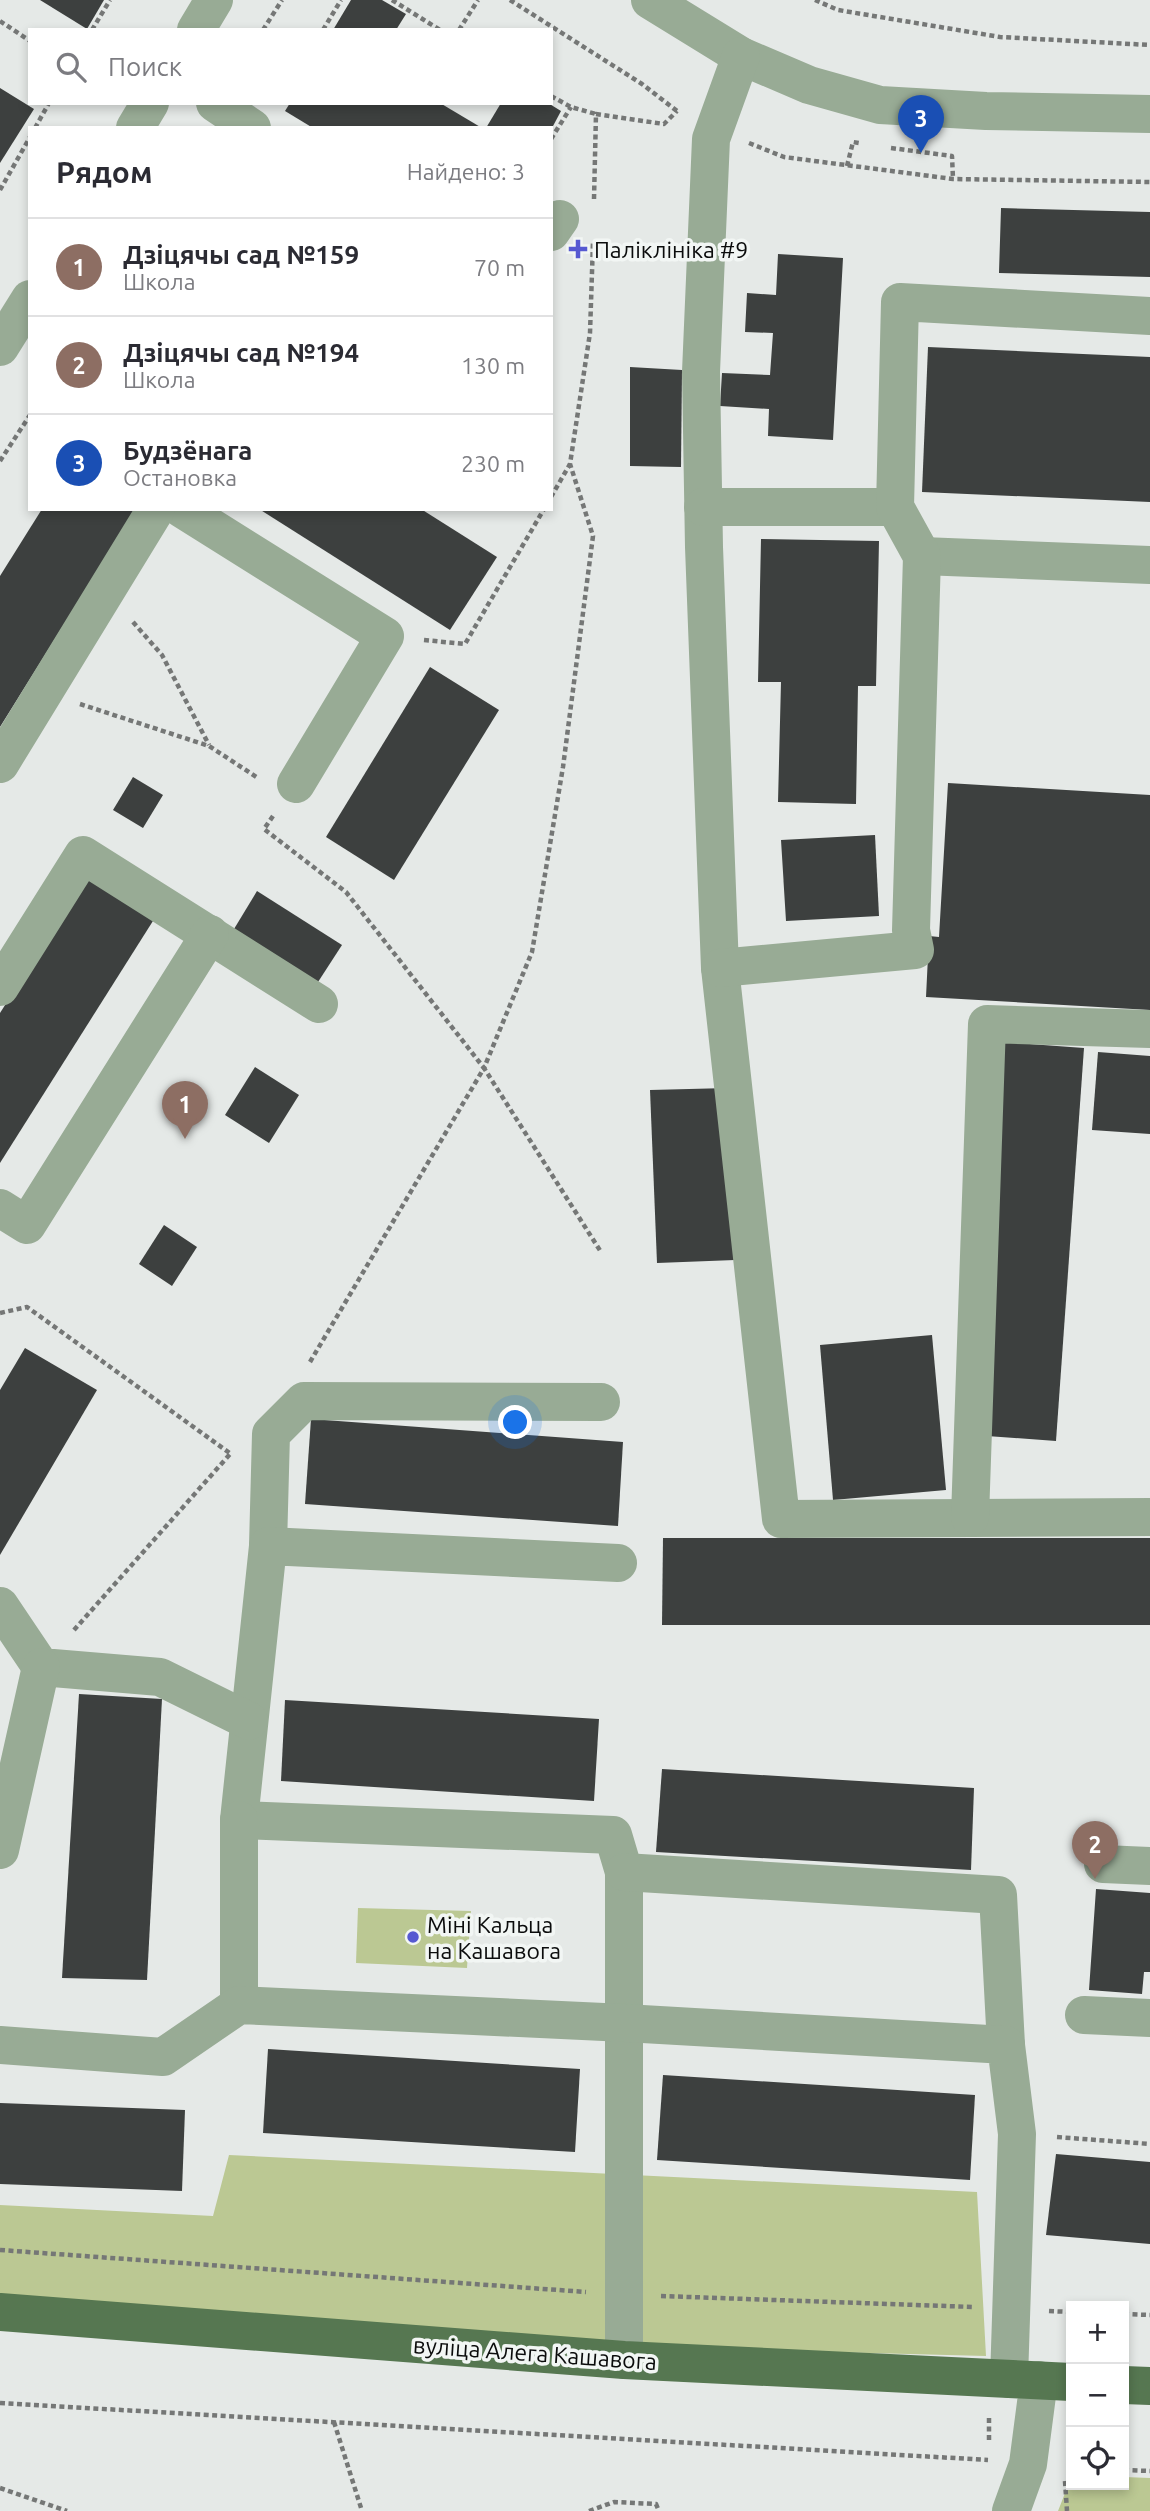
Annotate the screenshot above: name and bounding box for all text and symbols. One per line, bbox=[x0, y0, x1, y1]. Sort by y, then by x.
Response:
search box bbox=[28, 28, 553, 105]
icon: search bbox=[52, 48, 90, 86]
text: Поиск bbox=[108, 52, 182, 81]
pin: 3 bbox=[898, 95, 944, 153]
text: Рядом bbox=[56, 155, 152, 189]
text: Найдено: 3 bbox=[407, 159, 525, 184]
place label: Паліклініка #9 bbox=[594, 237, 748, 262]
marker: Паліклініка #9 bbox=[568, 239, 588, 259]
text: Дзіцячы сад №159 bbox=[123, 240, 359, 269]
text: 1 bbox=[73, 255, 85, 280]
text: 70 m bbox=[474, 255, 525, 280]
text: Школа bbox=[123, 269, 195, 294]
text: Дзіцячы сад №194 bbox=[123, 338, 359, 367]
text: 2 bbox=[73, 353, 85, 378]
text: 130 m bbox=[461, 353, 525, 378]
text: Школа bbox=[123, 367, 195, 392]
text: Будзёнага bbox=[123, 436, 252, 465]
text: 3 bbox=[73, 451, 85, 476]
text: 230 m bbox=[461, 451, 525, 476]
text: Остановка bbox=[123, 465, 237, 490]
pin: 1 bbox=[162, 1081, 208, 1139]
your location bbox=[498, 1405, 532, 1439]
pin: 2 bbox=[1072, 1821, 1118, 1879]
place label: Міні Кальца на Кашавога bbox=[427, 1912, 561, 1963]
marker: Міні Кальца на Кашавога bbox=[405, 1929, 421, 1945]
map controls bbox=[1066, 2301, 1129, 2490]
button: + bbox=[1066, 2301, 1129, 2364]
street label: вуліца Алега Кашавога bbox=[412, 2332, 658, 2374]
button: − bbox=[1066, 2364, 1129, 2427]
button: locate bbox=[1066, 2427, 1129, 2490]

